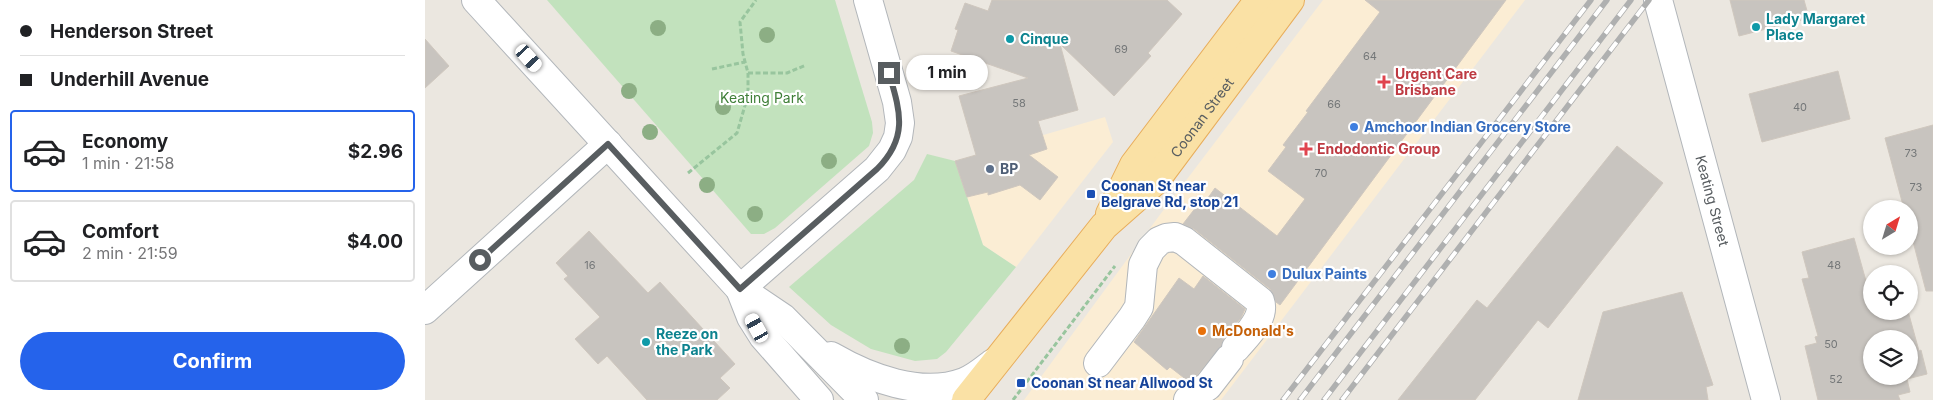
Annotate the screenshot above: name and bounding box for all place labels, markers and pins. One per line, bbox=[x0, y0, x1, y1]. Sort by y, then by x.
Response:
place label: Lady Margaret Place bbox=[1766, 10, 1865, 43]
marker: Lady Margaret Place bbox=[1750, 21, 1762, 33]
place label: Cinque bbox=[1020, 30, 1069, 47]
marker: Cinque bbox=[1004, 33, 1016, 45]
place label: Urgent Care Brisbane bbox=[1395, 65, 1477, 98]
marker: Urgent Care Brisbane bbox=[1377, 75, 1391, 89]
place label: Amchoor Indian Grocery Store bbox=[1364, 118, 1571, 135]
marker: Amchoor Indian Grocery Store bbox=[1348, 121, 1360, 133]
place label: Endodontic Group bbox=[1317, 140, 1440, 157]
marker: Endodontic Group bbox=[1299, 142, 1313, 156]
place label: BP bbox=[1000, 160, 1018, 177]
marker: BP bbox=[984, 163, 996, 175]
place label: Coonan St near Belgrave Rd, stop 21 bbox=[1101, 177, 1238, 210]
marker: Coonan St near Belgrave Rd, stop 21 bbox=[1085, 188, 1097, 200]
place label: Dulux Paints bbox=[1282, 265, 1367, 282]
marker: Dulux Paints bbox=[1266, 268, 1278, 280]
place label: McDonald's bbox=[1212, 322, 1294, 339]
place label: Reeze on the Park bbox=[656, 325, 718, 358]
marker: McDonald's bbox=[1196, 325, 1208, 337]
marker: Reeze on the Park bbox=[640, 336, 652, 348]
place label: Coonan St near Allwood St bbox=[1031, 374, 1213, 391]
marker: Coonan St near Allwood St bbox=[1015, 377, 1027, 389]

